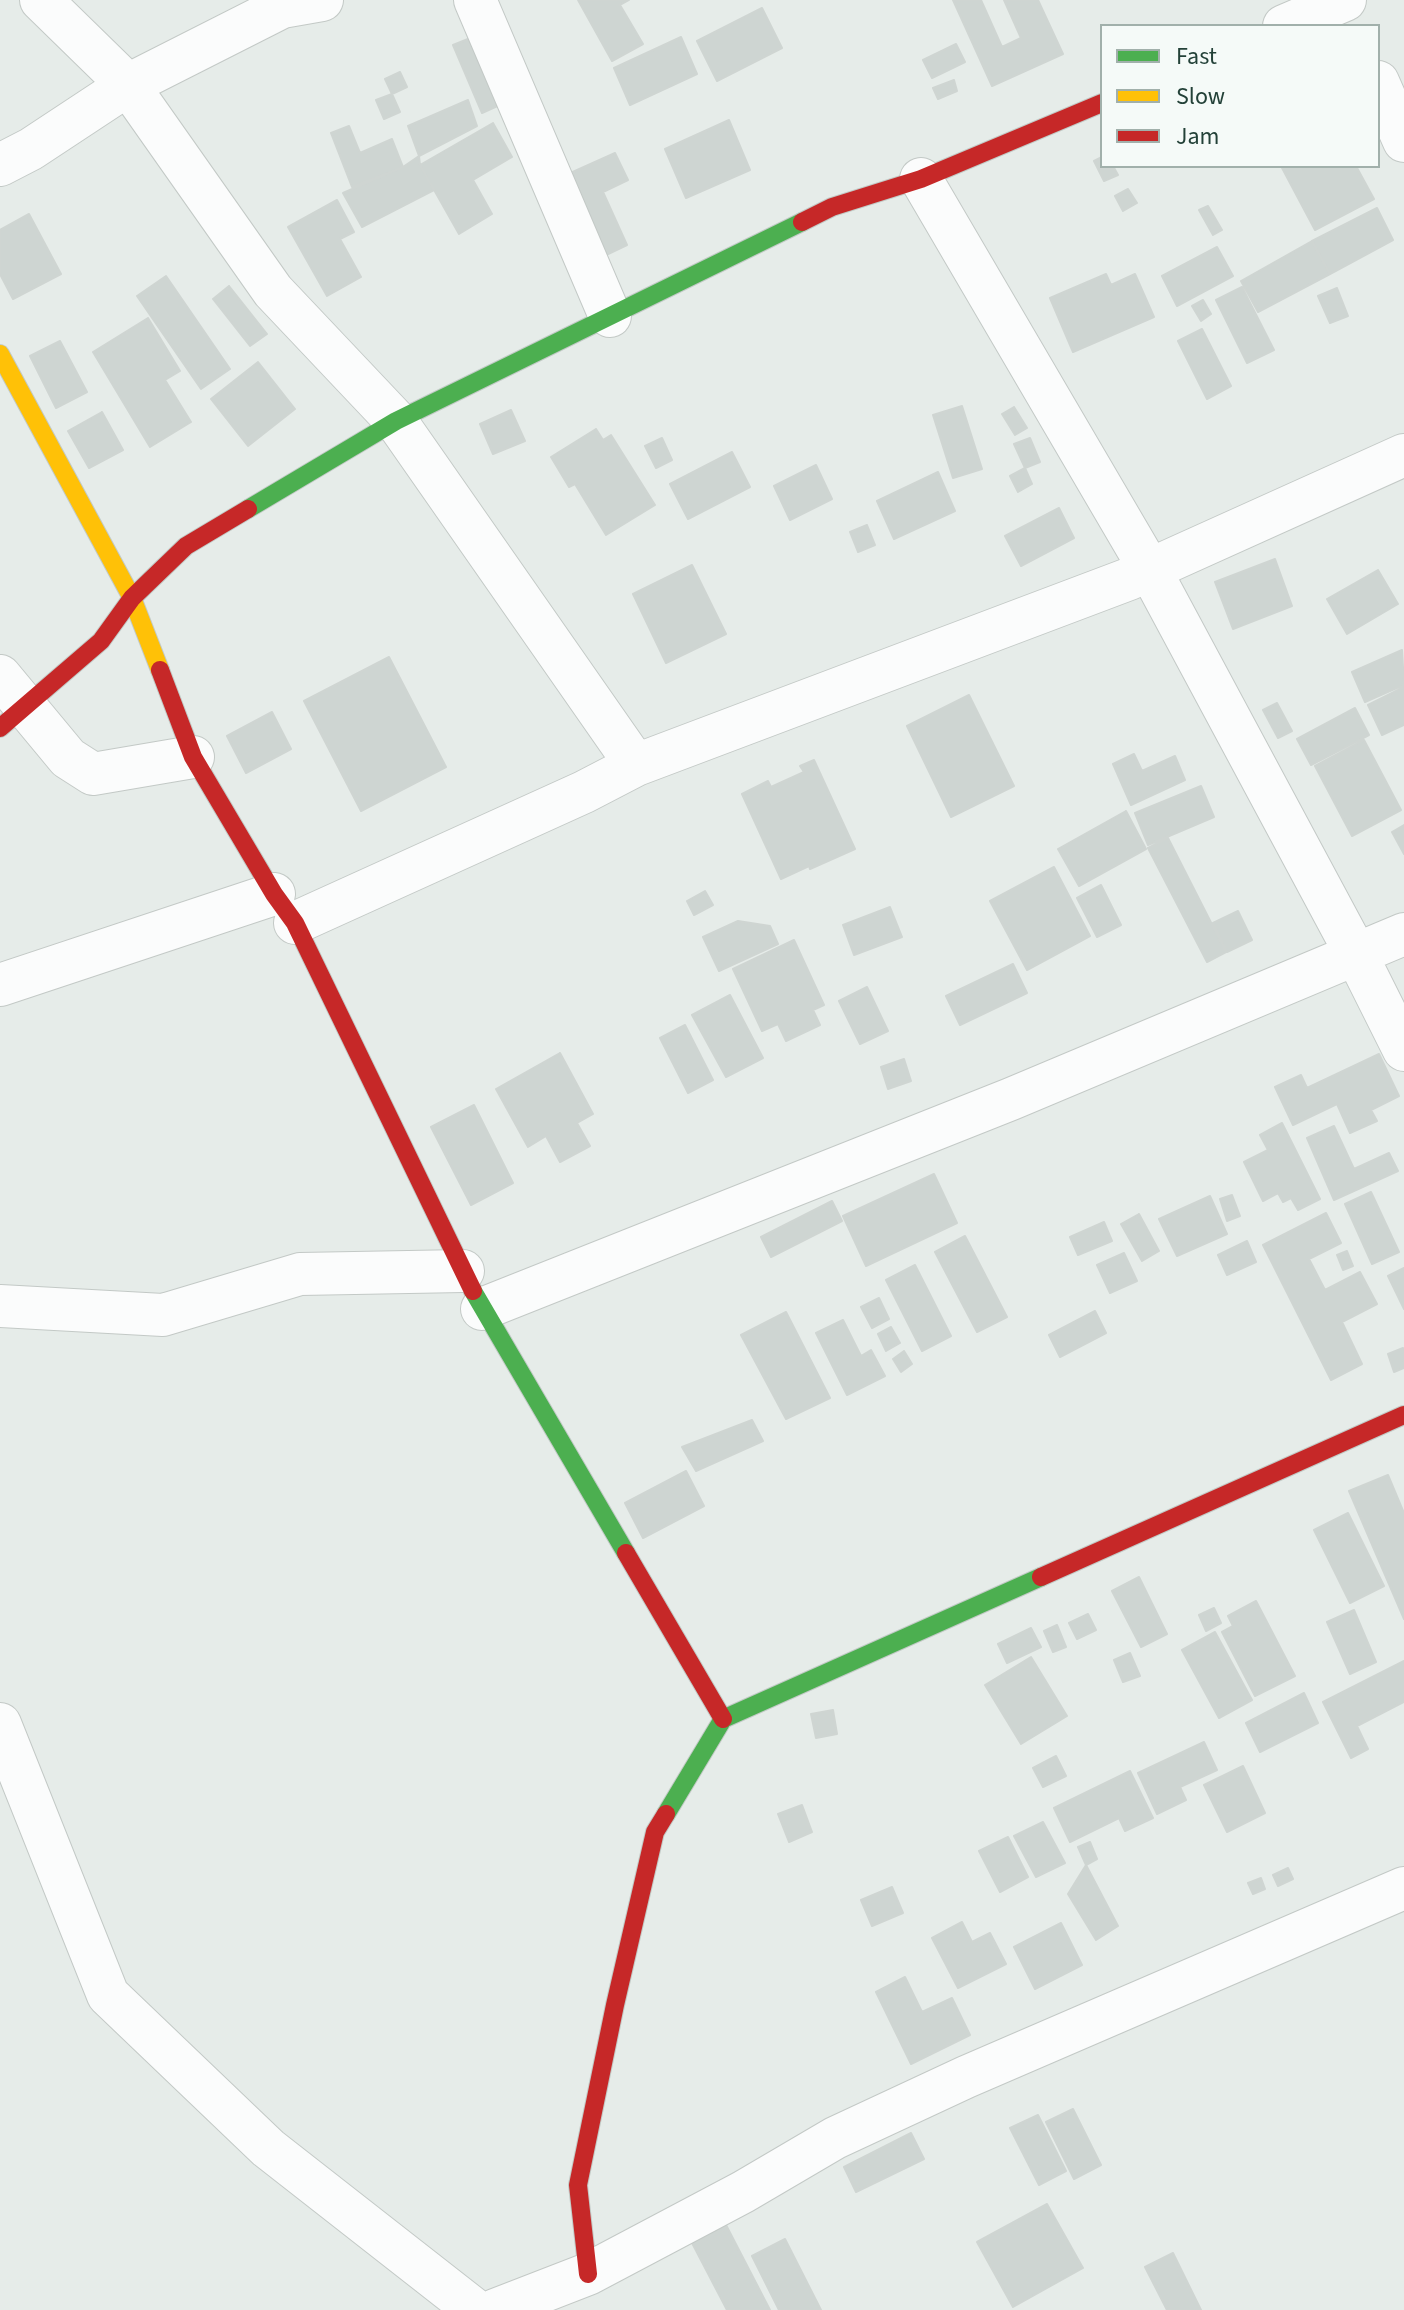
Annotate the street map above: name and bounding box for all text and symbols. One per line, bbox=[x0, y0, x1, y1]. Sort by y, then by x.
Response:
legend bbox=[1100, 24, 1380, 168]
text: Fast bbox=[1176, 39, 1217, 74]
text: Slow bbox=[1176, 79, 1225, 114]
text: Jam bbox=[1176, 119, 1220, 154]

